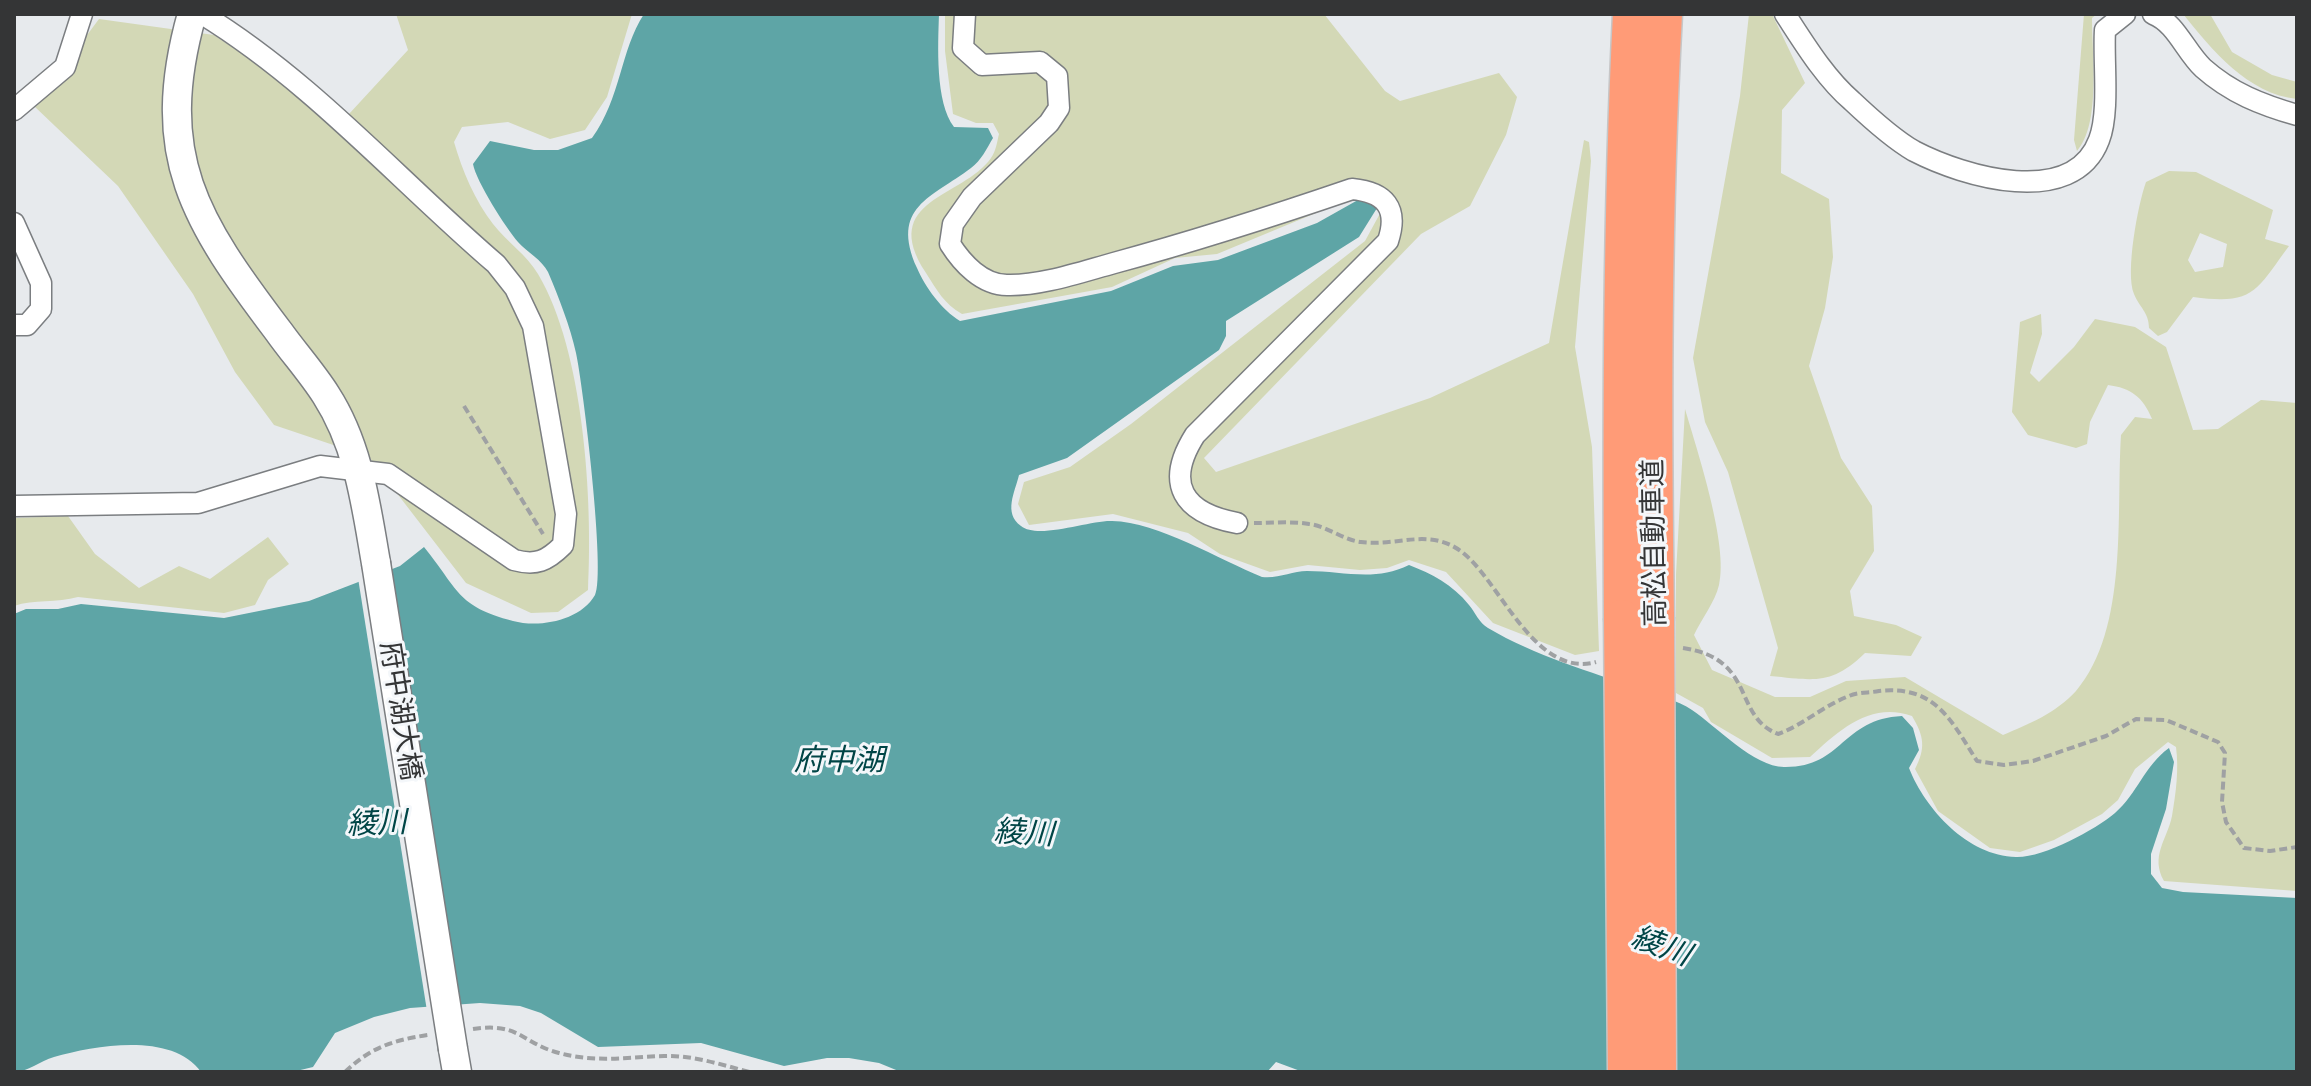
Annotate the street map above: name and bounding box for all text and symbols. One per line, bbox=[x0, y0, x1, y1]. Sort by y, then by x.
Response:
street label: 高松自動車道 bbox=[1637, 459, 1673, 627]
street label: 府中湖大橋 bbox=[372, 639, 428, 783]
water label: 府中湖 bbox=[794, 743, 884, 779]
water label: 綾川 bbox=[346, 805, 408, 843]
water label: 綾川 bbox=[993, 814, 1055, 854]
water label: 綾川 bbox=[1627, 920, 1695, 974]

